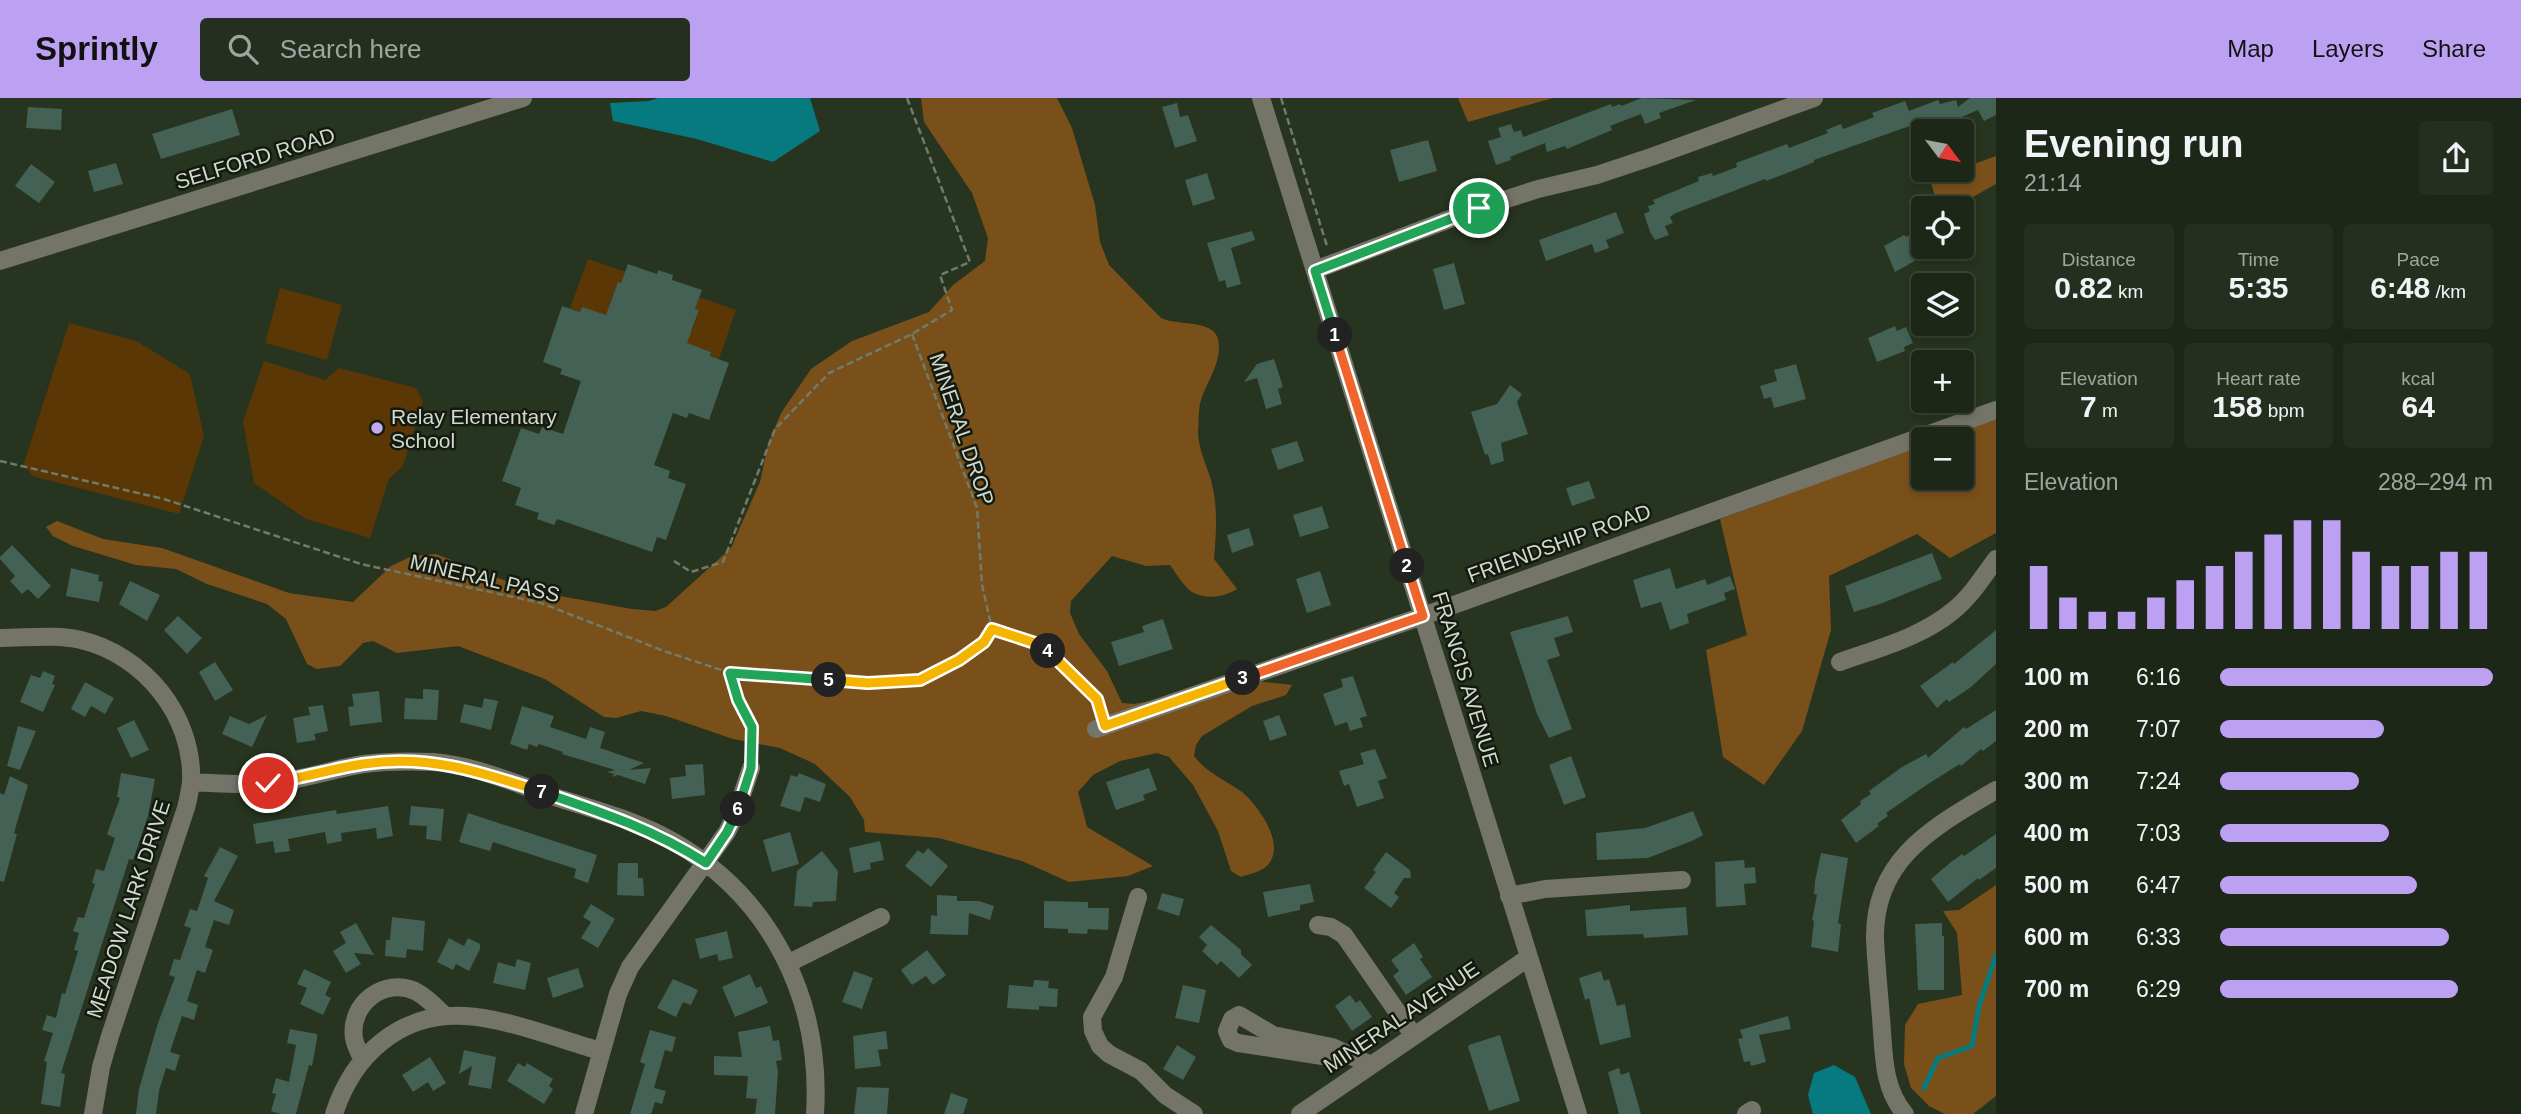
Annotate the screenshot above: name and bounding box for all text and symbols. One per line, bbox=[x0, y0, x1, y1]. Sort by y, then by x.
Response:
search box bbox=[200, 18, 690, 81]
text: Sprintly bbox=[35, 30, 158, 67]
icon: search bbox=[224, 30, 262, 68]
text: Search here bbox=[280, 34, 422, 64]
text: Map bbox=[2227, 35, 2274, 62]
text: Layers bbox=[2312, 35, 2384, 62]
text: Share bbox=[2422, 35, 2486, 62]
north arrow bbox=[1911, 119, 1974, 182]
map controls bbox=[1911, 119, 1974, 490]
button: share bbox=[2419, 121, 2493, 195]
street label: SELFORD ROAD bbox=[172, 123, 338, 193]
text: Evening run bbox=[2024, 123, 2244, 165]
text: 21:14 bbox=[2024, 170, 2082, 196]
pin bbox=[1449, 178, 1509, 238]
icon: arrive bbox=[1460, 189, 1498, 227]
button: locate bbox=[1911, 196, 1974, 259]
text: Distance bbox=[2062, 249, 2136, 270]
text: Time bbox=[2238, 249, 2279, 270]
text: Pace bbox=[2397, 249, 2440, 270]
text: 0.82 bbox=[2054, 271, 2113, 304]
text: 5:35 bbox=[2228, 271, 2289, 304]
text: 6:48 bbox=[2370, 271, 2430, 304]
button: layers bbox=[1911, 273, 1974, 336]
text: km bbox=[2113, 281, 2143, 302]
text: /km bbox=[2430, 281, 2466, 302]
pin: 1 bbox=[1318, 317, 1352, 352]
text: 1 bbox=[1329, 324, 1340, 345]
street label: MINERAL DROP bbox=[925, 350, 999, 508]
button: + bbox=[1911, 350, 1974, 413]
text: Elevation bbox=[2060, 368, 2138, 389]
text: Heart rate bbox=[2216, 368, 2301, 389]
text: kcal bbox=[2401, 368, 2435, 389]
text: 7 bbox=[2080, 390, 2097, 423]
text: 158 bbox=[2212, 390, 2262, 423]
text: 64 bbox=[2401, 390, 2435, 423]
text: m bbox=[2097, 400, 2118, 421]
text: bpm bbox=[2262, 400, 2305, 421]
place label: Relay Elementary School bbox=[391, 405, 557, 452]
marker: Relay Elementary School bbox=[369, 420, 385, 436]
button: − bbox=[1911, 427, 1974, 490]
text: Elevation bbox=[2024, 469, 2119, 495]
text: 288–294 m bbox=[2378, 469, 2493, 495]
street label: FRIENDSHIP ROAD bbox=[1464, 499, 1654, 587]
pin: 2 bbox=[1390, 548, 1424, 584]
street label: MINERAL PASS bbox=[408, 550, 562, 606]
text: 2 bbox=[1401, 555, 1412, 576]
street label: FRANCIS AVENUE bbox=[1428, 589, 1504, 769]
pin: 4 bbox=[1030, 634, 1066, 668]
text: 4 bbox=[1042, 640, 1053, 661]
pin: 3 bbox=[1226, 660, 1260, 696]
pin: 5 bbox=[812, 662, 846, 698]
text: 100 m bbox=[2024, 664, 2089, 690]
text: 6:16 bbox=[2136, 664, 2181, 690]
text: 3 bbox=[1237, 667, 1248, 688]
text: 5 bbox=[823, 669, 834, 690]
text: 200 m bbox=[2024, 716, 2089, 742]
text: 7:07 bbox=[2136, 716, 2181, 742]
pin bbox=[238, 753, 298, 813]
icon: check bbox=[249, 764, 287, 802]
text: 300 m bbox=[2024, 768, 2089, 794]
text: 7:24 bbox=[2136, 768, 2181, 794]
pin: 7 bbox=[524, 774, 560, 810]
text: 7 bbox=[536, 781, 547, 802]
pin: 6 bbox=[720, 792, 756, 826]
street label: MEADOW LARK DRIVE bbox=[82, 797, 174, 1021]
text: 6 bbox=[732, 798, 743, 819]
text: 400 m bbox=[2024, 820, 2089, 846]
text: 7:03 bbox=[2136, 820, 2181, 846]
text: 500 m bbox=[2024, 872, 2089, 898]
text: 6:47 bbox=[2136, 872, 2181, 898]
text: 600 m bbox=[2024, 924, 2089, 950]
text: 6:33 bbox=[2136, 924, 2181, 950]
street label: MINERAL AVENUE bbox=[1319, 957, 1483, 1077]
text: 700 m bbox=[2024, 976, 2089, 1002]
text: 6:29 bbox=[2136, 976, 2181, 1002]

